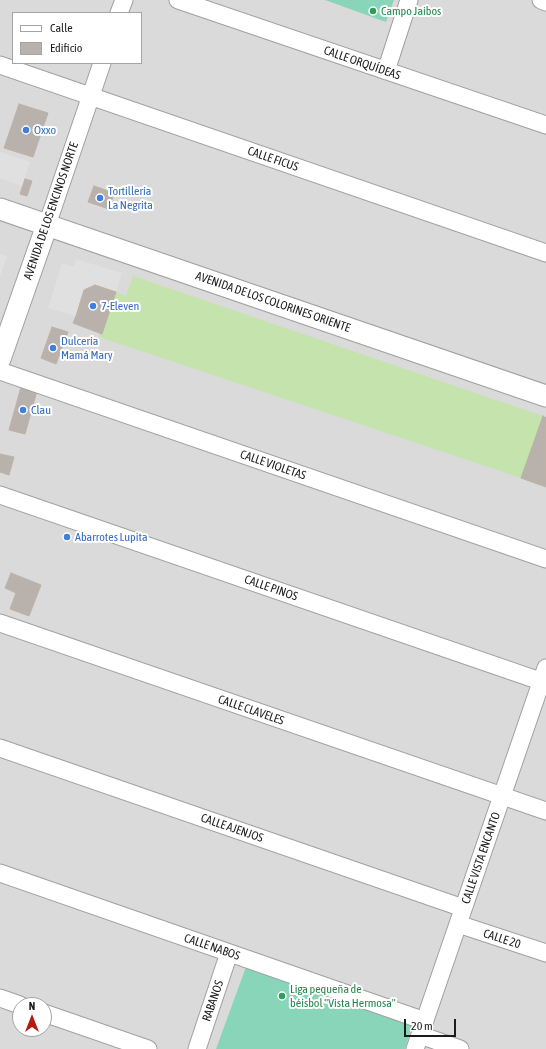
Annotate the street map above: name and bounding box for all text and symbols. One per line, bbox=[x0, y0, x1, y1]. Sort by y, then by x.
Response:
place label: Campo Jaibos bbox=[381, 4, 441, 18]
marker: Campo Jaibos bbox=[368, 6, 378, 16]
legend bbox=[12, 12, 142, 64]
text: Calle bbox=[50, 21, 73, 35]
text: Edificio bbox=[50, 41, 82, 55]
street label: CALLE ORQUÍDEAS bbox=[322, 43, 402, 83]
place label: Oxxo bbox=[34, 123, 56, 137]
marker: Oxxo bbox=[21, 125, 31, 135]
street label: AVENIDA DE LOS ENCINOS NORTE bbox=[21, 140, 81, 282]
street label: CALLE FICUS bbox=[246, 144, 300, 174]
place label: Tortillería La Negrita bbox=[108, 184, 153, 212]
marker: Tortillería La Negrita bbox=[95, 193, 105, 203]
street label: AVENIDA DE LOS COLORINES ORIENTE bbox=[194, 269, 352, 335]
place label: 7-Eleven bbox=[101, 299, 139, 313]
marker: 7-Eleven bbox=[88, 301, 98, 311]
place label: Dulcería Mamá Mary bbox=[61, 334, 113, 362]
marker: Dulcería Mamá Mary bbox=[48, 343, 58, 353]
place label: Clau bbox=[31, 403, 51, 417]
marker: Clau bbox=[18, 405, 28, 415]
street label: CALLE VIOLETAS bbox=[238, 447, 308, 483]
place label: Abarrotes Lupita bbox=[75, 530, 147, 544]
marker: Abarrotes Lupita bbox=[62, 532, 72, 542]
street label: CALLE PINOS bbox=[242, 572, 300, 604]
street label: CALLE CLAVELES bbox=[216, 692, 286, 728]
street label: CALLE VISTA ENCANTO bbox=[459, 810, 503, 906]
street label: CALLE AJENJOS bbox=[199, 811, 265, 845]
street label: CALLE 20 bbox=[481, 926, 523, 952]
street label: CALLE NABOS bbox=[182, 931, 242, 963]
street label: RABANOS bbox=[199, 979, 227, 1023]
place label: Liga pequeña de béisbol "Vista Hermosa" bbox=[290, 982, 396, 1010]
marker: Liga pequeña de béisbol "Vista Hermosa" bbox=[277, 991, 287, 1001]
north arrow bbox=[12, 997, 52, 1037]
text: N bbox=[29, 1000, 35, 1012]
scale bar bbox=[406, 1011, 458, 1037]
text: 20 m bbox=[411, 1019, 433, 1033]

